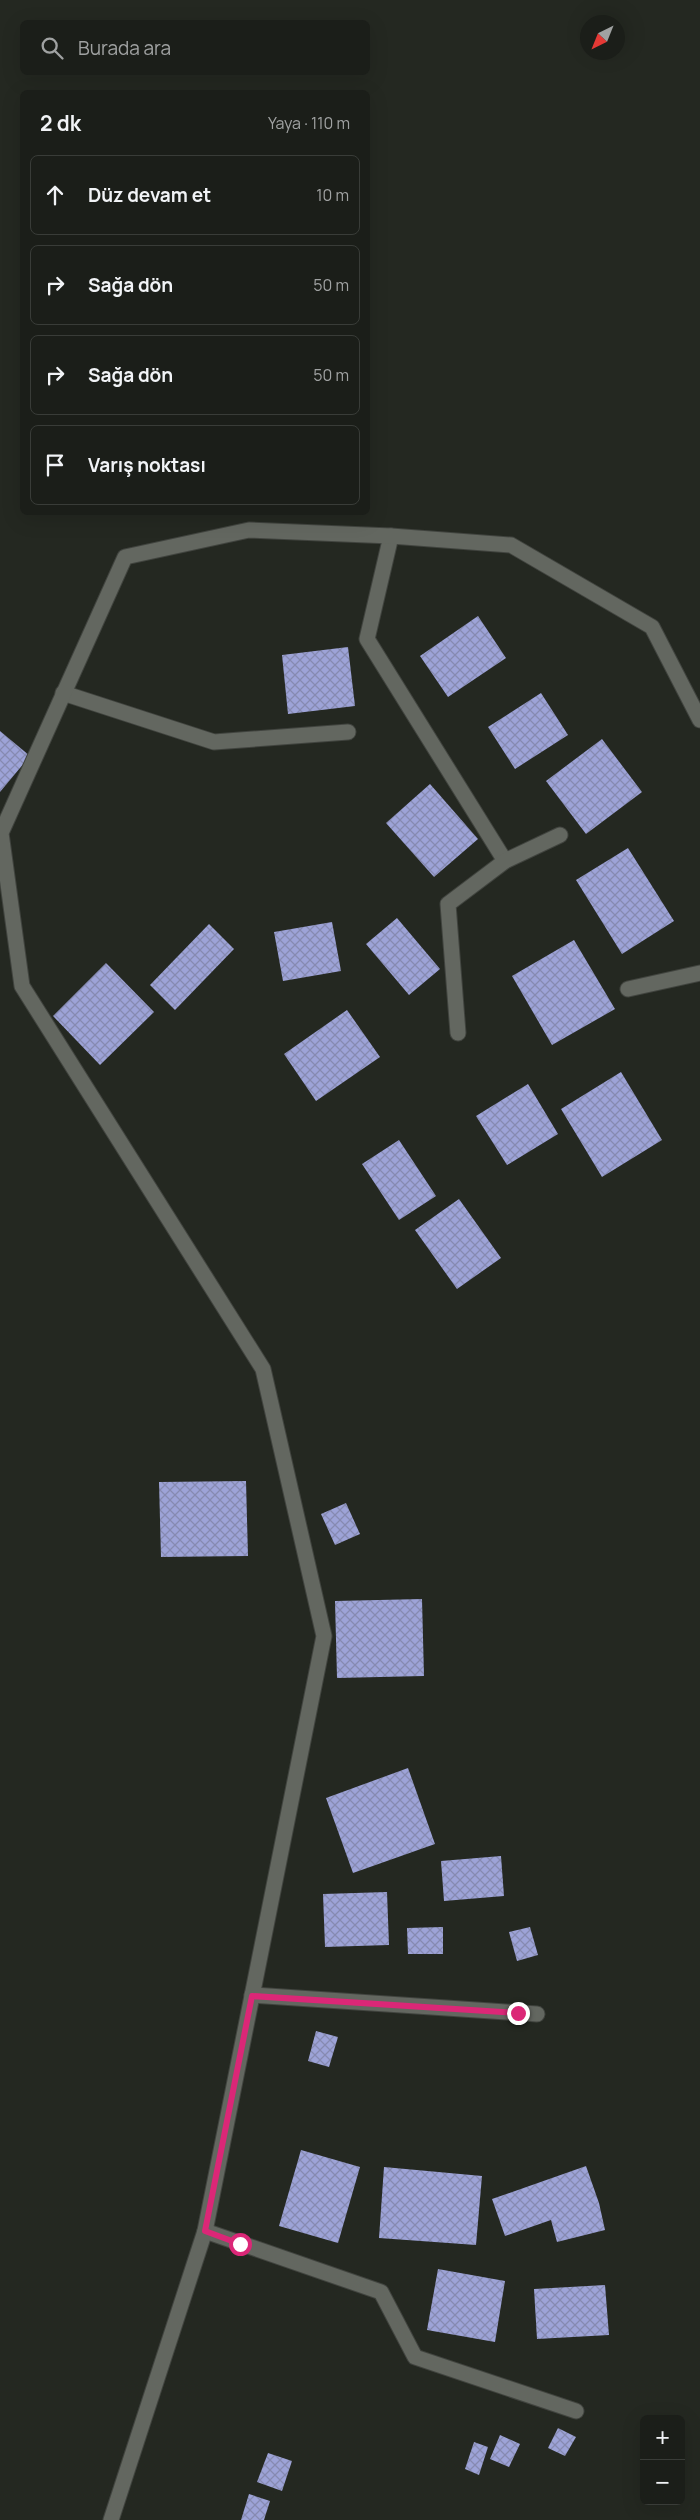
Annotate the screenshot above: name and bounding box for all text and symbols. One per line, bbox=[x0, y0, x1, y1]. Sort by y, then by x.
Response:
north arrow bbox=[580, 15, 625, 60]
search box bbox=[20, 20, 370, 75]
icon: search bbox=[38, 34, 66, 62]
text: Burada ara bbox=[78, 35, 171, 61]
text: 2 dk bbox=[40, 109, 81, 137]
text: Yaya · 110 m bbox=[268, 112, 350, 134]
icon: ahead bbox=[41, 181, 69, 209]
text: Düz devam et bbox=[88, 182, 211, 208]
text: 10 m bbox=[316, 184, 349, 206]
icon: right bbox=[41, 271, 69, 299]
text: Sağa dön bbox=[88, 272, 173, 298]
text: 50 m bbox=[313, 274, 349, 296]
icon: right bbox=[41, 361, 69, 389]
text: Sağa dön bbox=[88, 362, 173, 388]
text: 50 m bbox=[313, 364, 349, 386]
icon: arrive bbox=[41, 451, 69, 479]
text: Varış noktası bbox=[88, 452, 206, 478]
route end bbox=[507, 2002, 530, 2025]
route start bbox=[229, 2233, 252, 2256]
map controls bbox=[640, 2415, 685, 2505]
button: + bbox=[640, 2415, 685, 2460]
button: − bbox=[640, 2460, 685, 2505]

